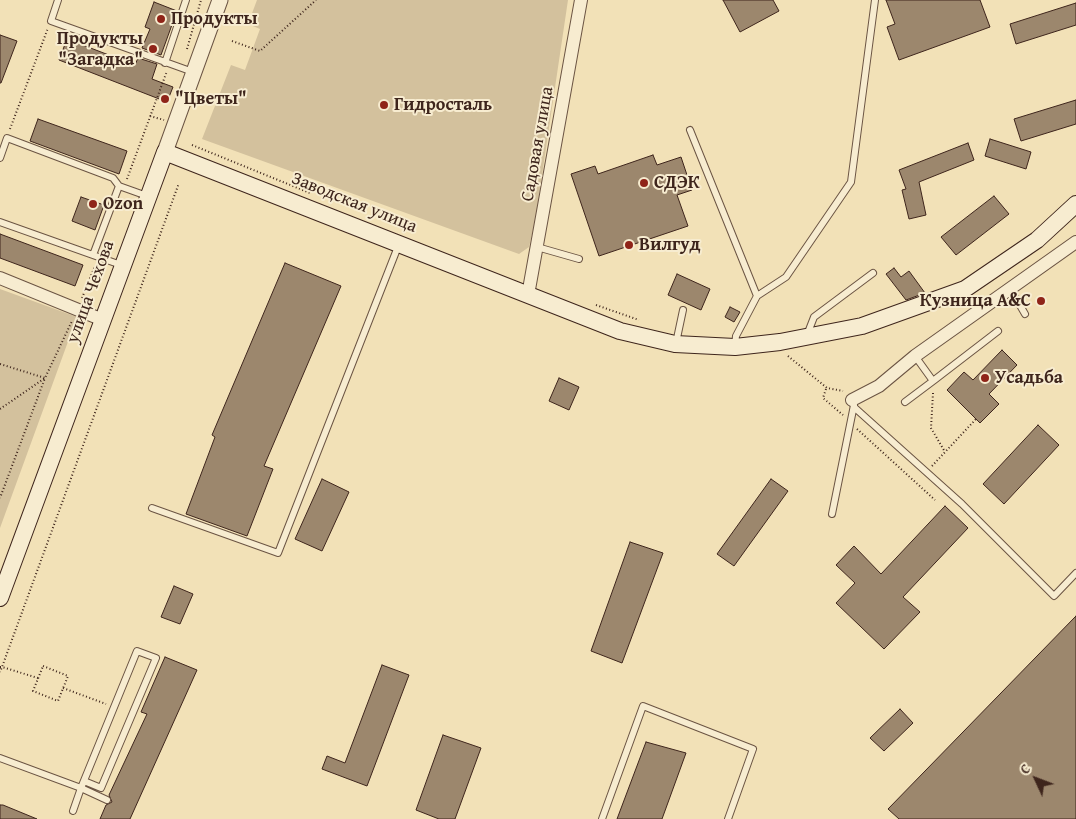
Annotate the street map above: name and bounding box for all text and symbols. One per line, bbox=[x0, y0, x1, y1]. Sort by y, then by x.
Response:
place label: Продукты bbox=[171, 8, 257, 30]
marker: Продукты bbox=[155, 13, 167, 25]
place label: Продукты "Загадка" bbox=[57, 28, 143, 70]
marker: Продукты "Загадка" bbox=[147, 43, 159, 55]
street label: Садовая улица bbox=[517, 85, 559, 203]
place label: "Цветы" bbox=[175, 88, 247, 110]
marker: "Цветы" bbox=[159, 93, 171, 105]
place label: Гидросталь bbox=[394, 94, 492, 116]
marker: Гидросталь bbox=[378, 99, 390, 111]
street label: Заводская улица bbox=[288, 168, 420, 238]
place label: СДЭК bbox=[654, 172, 700, 194]
marker: СДЭК bbox=[638, 177, 650, 189]
place label: Ozon bbox=[103, 193, 143, 215]
marker: Ozon bbox=[87, 198, 99, 210]
place label: Вилгуд bbox=[639, 234, 701, 256]
street label: улица Чехова bbox=[62, 238, 120, 346]
marker: Вилгуд bbox=[623, 239, 635, 251]
place label: Кузница А&С bbox=[920, 290, 1031, 312]
marker: Кузница А&С bbox=[1035, 295, 1047, 307]
place label: Усадьба bbox=[995, 367, 1063, 389]
marker: Усадьба bbox=[979, 372, 991, 384]
north arrow bbox=[1011, 754, 1061, 804]
text: С bbox=[1015, 759, 1035, 778]

